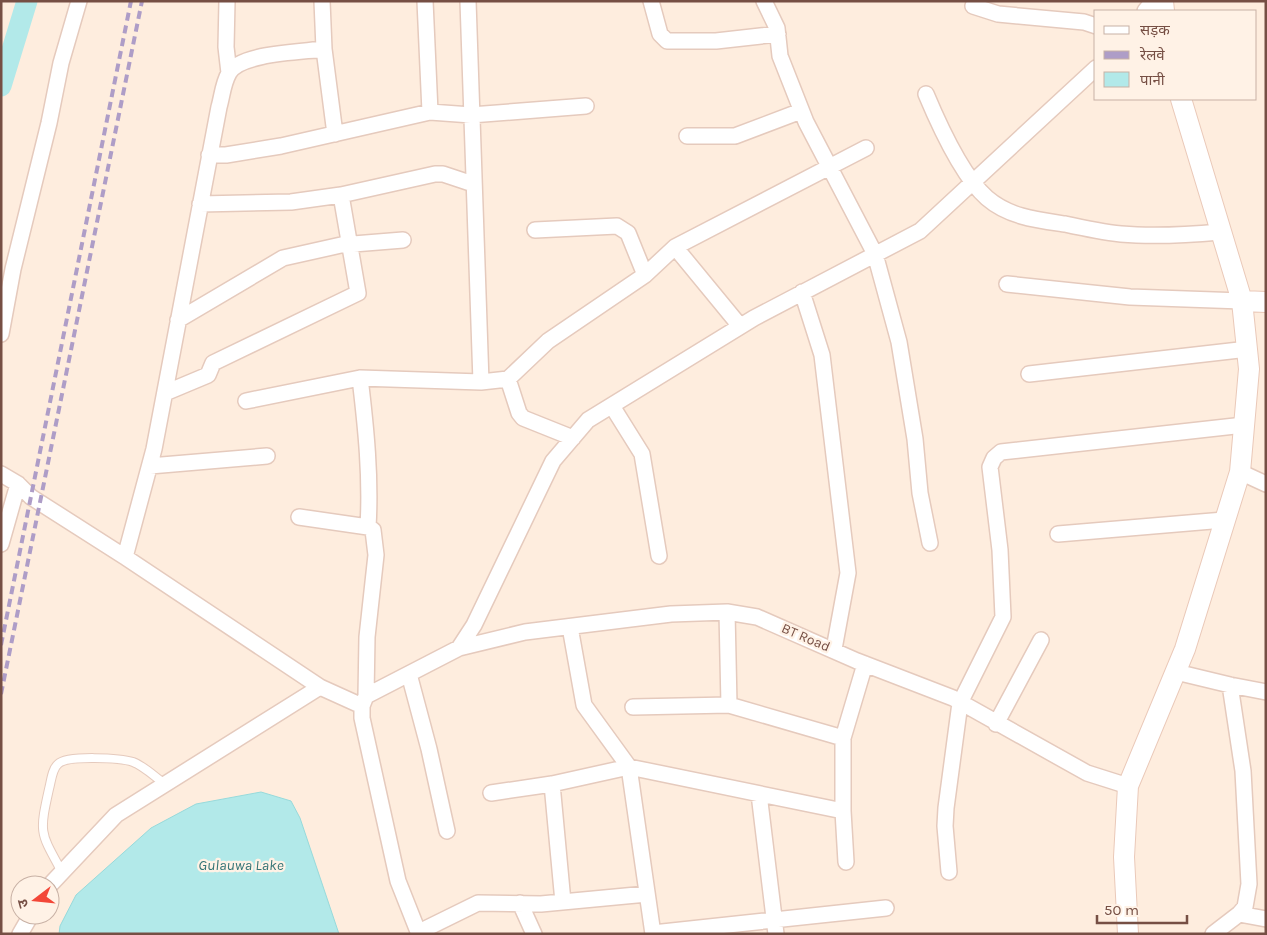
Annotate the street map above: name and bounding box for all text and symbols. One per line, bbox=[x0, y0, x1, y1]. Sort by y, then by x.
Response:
legend bbox=[1094, 10, 1257, 100]
text: सड़क bbox=[1140, 21, 1170, 39]
text: रेलवे bbox=[1139, 46, 1165, 64]
text: पानी bbox=[1140, 71, 1166, 89]
street label: BT Road bbox=[779, 620, 833, 655]
water label: Gulauwa Lake bbox=[198, 856, 284, 874]
north arrow bbox=[10, 875, 60, 925]
scale bar bbox=[1097, 892, 1187, 924]
text: उ bbox=[13, 896, 32, 910]
text: 50 m bbox=[1104, 901, 1139, 919]

